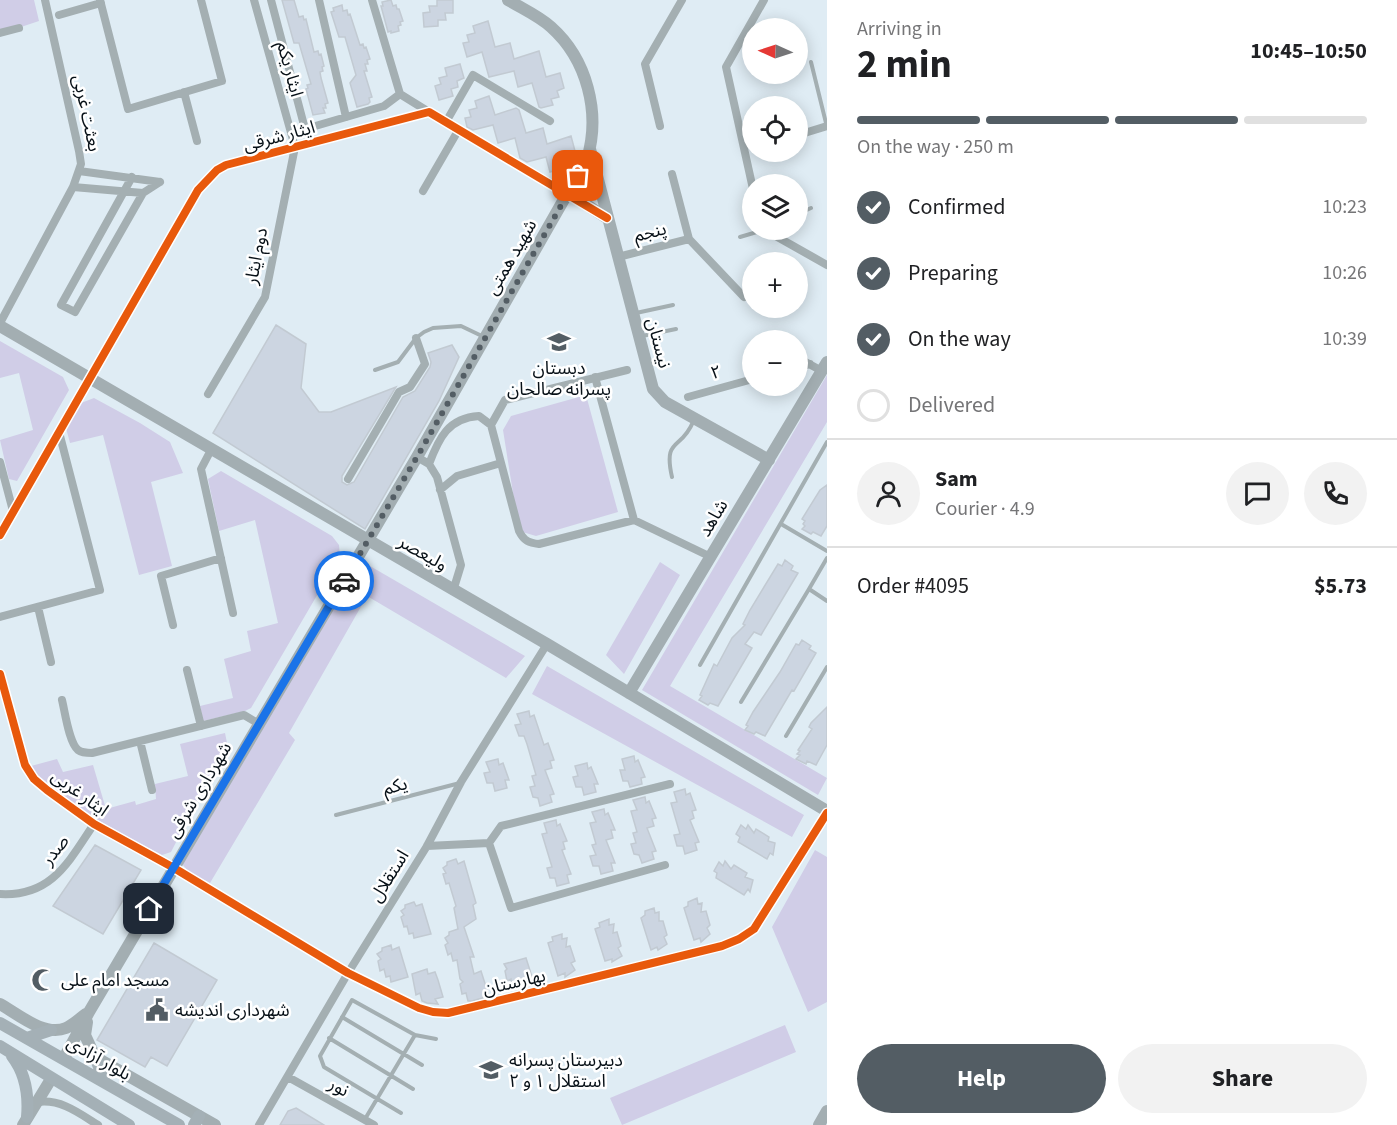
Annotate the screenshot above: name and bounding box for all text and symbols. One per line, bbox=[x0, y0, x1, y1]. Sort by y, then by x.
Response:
text: Arriving in bbox=[857, 15, 942, 43]
north arrow bbox=[742, 18, 808, 84]
map controls bbox=[742, 18, 808, 396]
text: 10:45–10:50 bbox=[1250, 35, 1367, 67]
text: 2 min bbox=[857, 37, 952, 93]
street label: ایثار یکم bbox=[270, 39, 309, 100]
street label: بعثت غربی bbox=[66, 72, 107, 154]
button: locate bbox=[742, 96, 808, 162]
street label: ایثار شرقی bbox=[240, 115, 318, 158]
text: On the way · 250 m bbox=[857, 133, 1014, 161]
pin bbox=[552, 150, 603, 201]
icon: bag bbox=[561, 159, 594, 192]
button: layers bbox=[742, 174, 808, 240]
icon: check bbox=[857, 191, 890, 224]
text: Confirmed bbox=[908, 191, 1005, 223]
text: 10:23 bbox=[1322, 193, 1367, 221]
street label: شهید همتی bbox=[480, 215, 543, 300]
street label: پنجم bbox=[631, 216, 669, 249]
street label: دوم ایثار bbox=[239, 226, 275, 288]
button: + bbox=[742, 252, 808, 318]
icon: check bbox=[857, 257, 890, 290]
text: Preparing bbox=[908, 257, 998, 289]
text: 10:26 bbox=[1322, 259, 1367, 287]
street label: نيستان bbox=[640, 315, 677, 371]
icon: check bbox=[857, 323, 890, 356]
text: On the way bbox=[908, 323, 1011, 355]
text: 10:39 bbox=[1322, 325, 1367, 353]
school or university icon: دبستان پسرانه صالحان bbox=[546, 329, 572, 355]
button: − bbox=[742, 330, 808, 396]
place label: دبستان پسرانه صالحان bbox=[507, 356, 611, 402]
street label: ۲ bbox=[708, 359, 724, 386]
text: Delivered bbox=[908, 389, 995, 421]
button: person bbox=[857, 462, 920, 525]
button: chat bbox=[1226, 462, 1289, 525]
button: phone bbox=[1304, 462, 1367, 525]
text: Sam bbox=[935, 463, 978, 495]
street label: شاهد bbox=[693, 495, 734, 542]
text: Courier · 4.9 bbox=[935, 495, 1035, 523]
street label: ولیعصر bbox=[393, 529, 452, 578]
courier bbox=[314, 551, 374, 611]
icon: car bbox=[328, 565, 361, 598]
text: Order #4095 bbox=[857, 570, 969, 602]
text: $5.73 bbox=[1314, 570, 1367, 602]
street label: شهرداری شرقی bbox=[161, 737, 238, 843]
street label: ایثار غربی bbox=[46, 764, 114, 823]
street label: یکم bbox=[380, 771, 410, 802]
street label: صدر bbox=[35, 830, 75, 872]
street label: استقلال bbox=[364, 845, 415, 907]
pin bbox=[123, 883, 174, 934]
icon: home bbox=[132, 892, 165, 925]
street label: بهارستان bbox=[480, 963, 548, 1002]
mosque icon: مسجد امام علی bbox=[30, 967, 56, 993]
place label: مسجد امام علی bbox=[61, 968, 169, 994]
public building icon: شهرداری اندیشه bbox=[144, 997, 170, 1023]
place label: شهرداری اندیشه bbox=[175, 998, 290, 1023]
street label: بلوار آزادی bbox=[62, 1030, 135, 1087]
button: Help bbox=[857, 1044, 1106, 1113]
button: Share bbox=[1118, 1044, 1367, 1113]
place label: دبیرستان پسرانه استقلال ۱ و ۲ bbox=[509, 1048, 623, 1094]
school or university icon: دبیرستان پسرانه استقلال ۱ و ۲ bbox=[478, 1057, 504, 1083]
street label: نور bbox=[323, 1071, 354, 1103]

